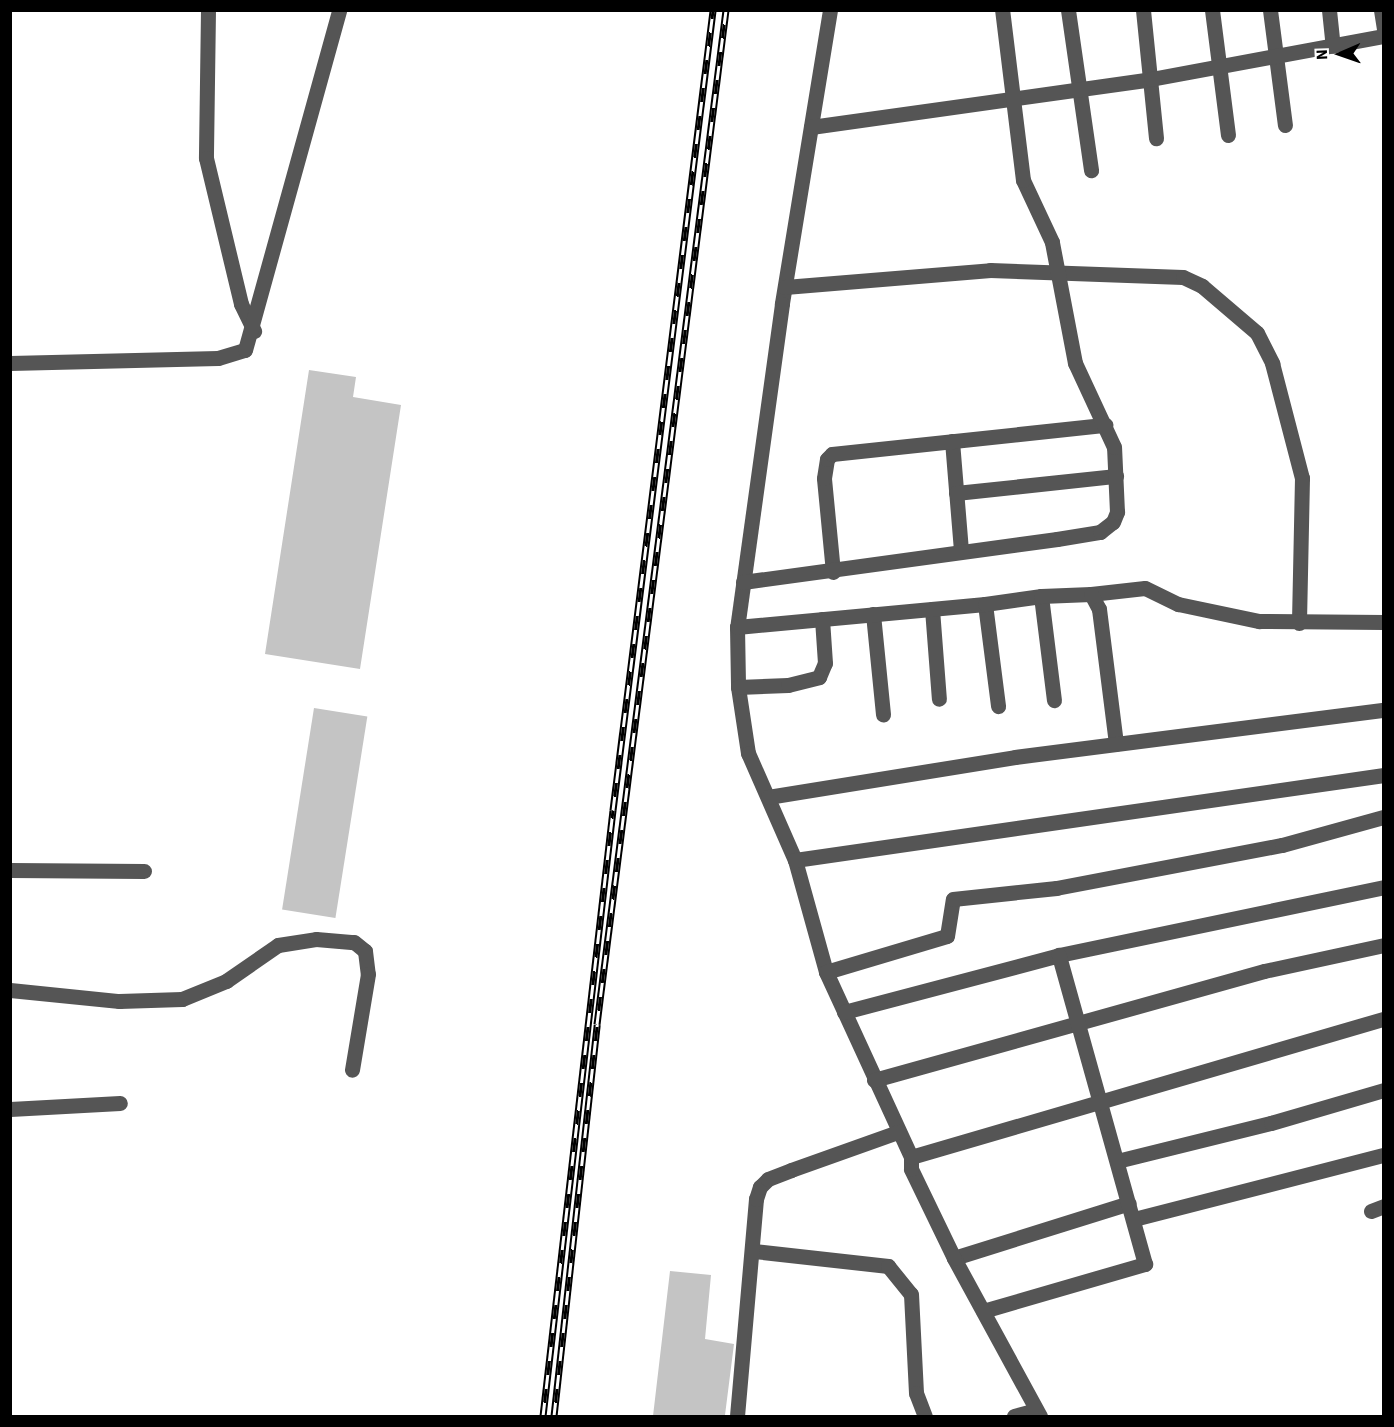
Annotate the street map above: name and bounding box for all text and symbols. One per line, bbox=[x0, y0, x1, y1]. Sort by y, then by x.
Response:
north arrow bbox=[1310, 24, 1370, 84]
text: N bbox=[1311, 49, 1333, 60]

